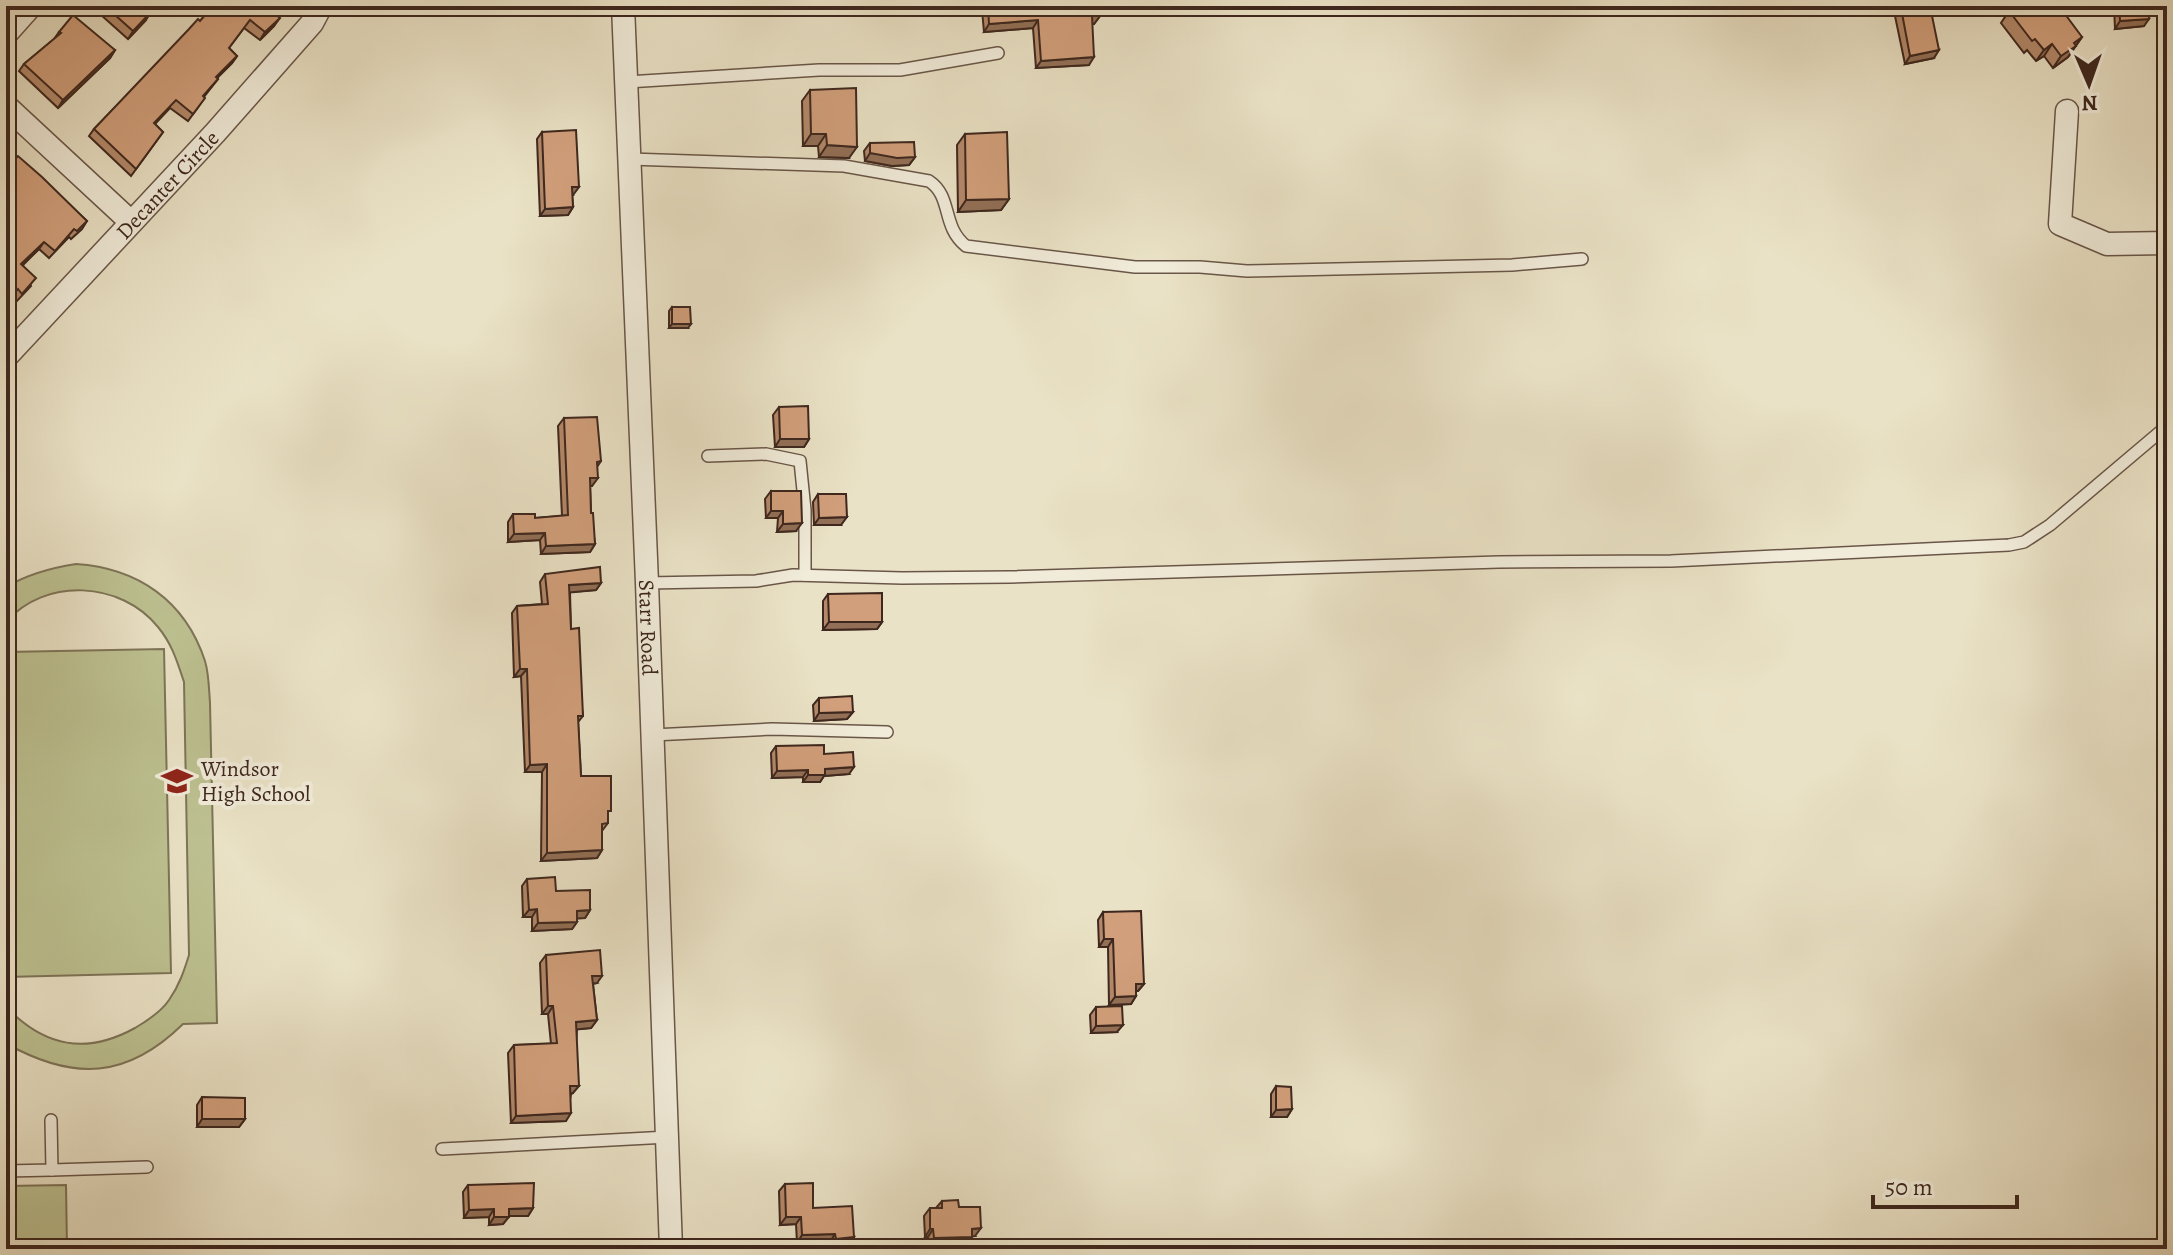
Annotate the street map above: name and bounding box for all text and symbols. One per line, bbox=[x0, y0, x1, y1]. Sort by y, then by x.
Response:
north arrow bbox=[2049, 44, 2129, 124]
text: N bbox=[2081, 88, 2098, 118]
street label: Decanter Circle bbox=[109, 124, 226, 246]
street label: Starr Road bbox=[631, 579, 664, 676]
place label: Windsor High School bbox=[200, 754, 310, 809]
school or university icon: Windsor High School bbox=[160, 764, 194, 798]
scale bar bbox=[1873, 1159, 2017, 1209]
text: 50 m bbox=[1885, 1171, 1933, 1203]

